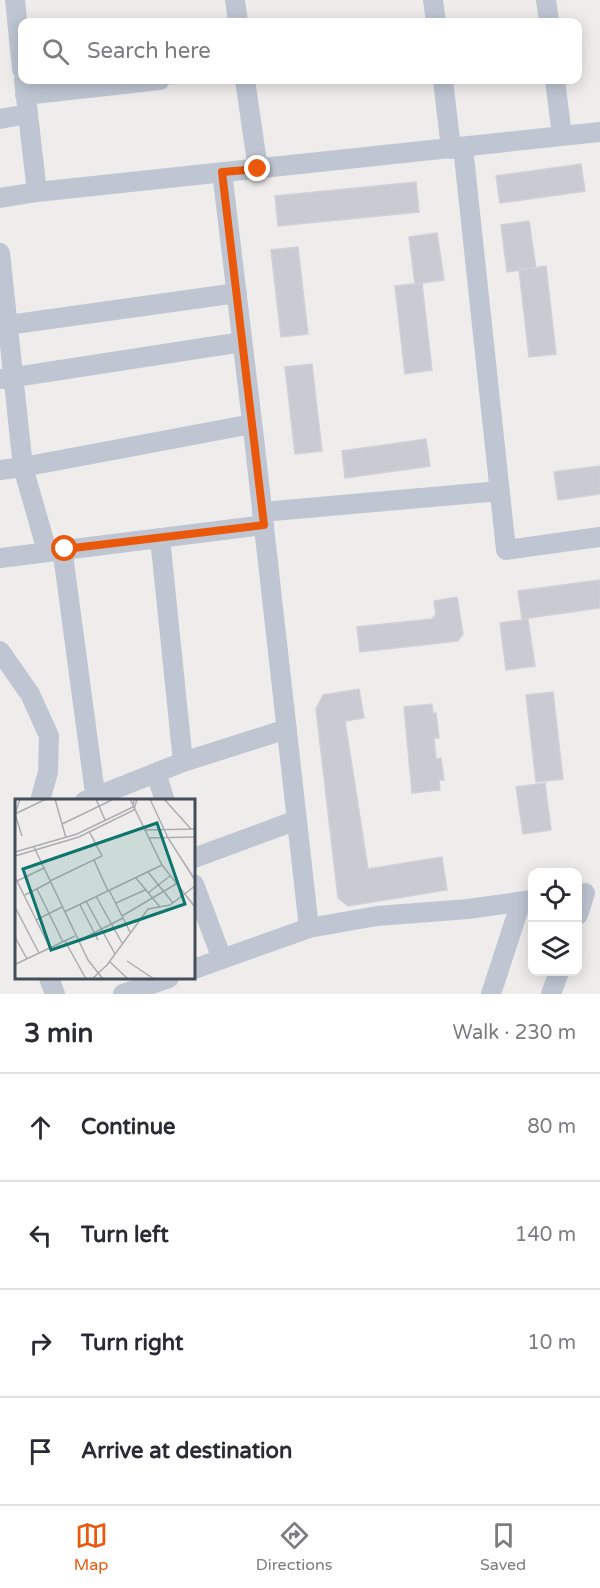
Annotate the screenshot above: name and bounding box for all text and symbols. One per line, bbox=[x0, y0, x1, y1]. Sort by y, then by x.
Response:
search box bbox=[18, 18, 582, 84]
icon: search bbox=[39, 35, 72, 68]
text: Search here bbox=[87, 38, 211, 64]
route end bbox=[244, 155, 270, 181]
route start bbox=[51, 535, 77, 561]
inset map bbox=[15, 799, 195, 979]
map controls bbox=[528, 868, 582, 976]
button: locate bbox=[528, 868, 582, 922]
button: layers bbox=[528, 922, 582, 976]
text: 3 min bbox=[24, 1018, 93, 1049]
text: Walk · 230 m bbox=[453, 1021, 576, 1045]
icon: ahead bbox=[24, 1111, 57, 1144]
text: Continue bbox=[81, 1114, 176, 1140]
text: 80 m bbox=[527, 1115, 576, 1139]
icon: left bbox=[24, 1219, 57, 1252]
text: Turn left bbox=[81, 1222, 169, 1248]
text: 140 m bbox=[515, 1223, 576, 1247]
icon: right bbox=[24, 1327, 57, 1360]
text: Turn right bbox=[81, 1330, 183, 1356]
text: 10 m bbox=[527, 1331, 576, 1355]
icon: arrive bbox=[24, 1435, 57, 1468]
text: Arrive at destination bbox=[81, 1438, 292, 1464]
tab: Map bbox=[74, 1519, 108, 1575]
tab: Directions bbox=[256, 1519, 332, 1575]
tab: Saved bbox=[480, 1519, 526, 1575]

